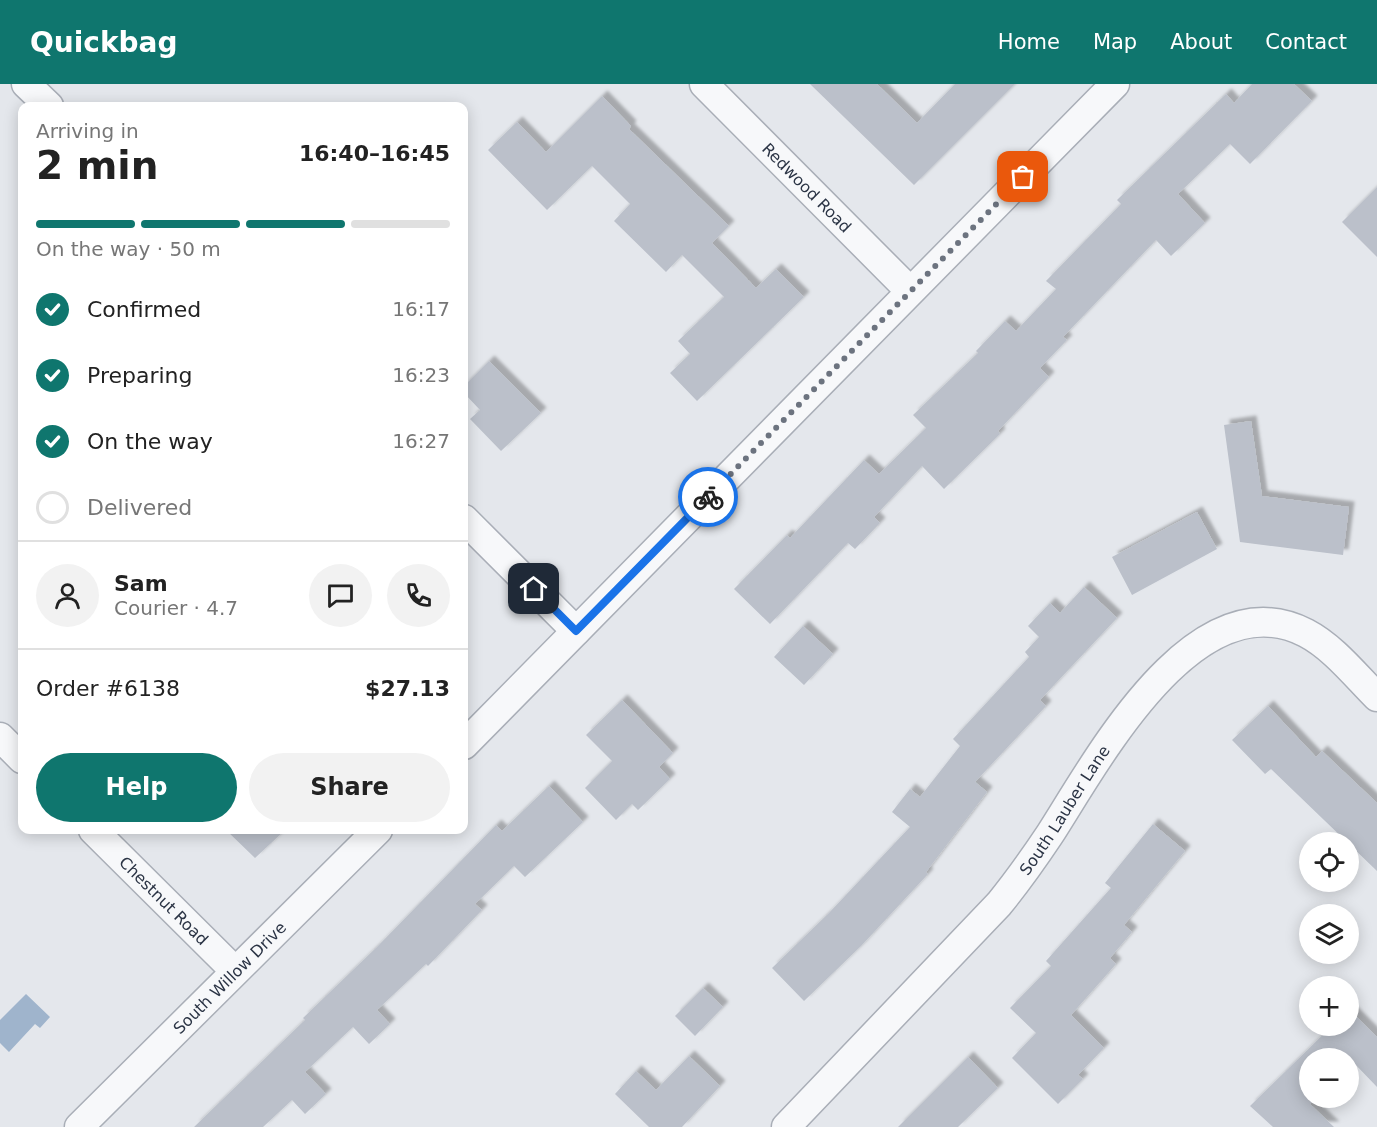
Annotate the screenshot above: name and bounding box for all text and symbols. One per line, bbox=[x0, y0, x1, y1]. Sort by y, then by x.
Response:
text: Quickbag bbox=[30, 26, 178, 59]
text: Home bbox=[998, 30, 1060, 54]
text: Map bbox=[1093, 30, 1137, 54]
text: About bbox=[1170, 30, 1232, 54]
text: Contact bbox=[1265, 30, 1347, 54]
text: Arriving in bbox=[36, 119, 139, 143]
street label: Redwood Road bbox=[758, 139, 855, 237]
text: 16:40–16:45 bbox=[299, 141, 450, 166]
text: 2 min bbox=[36, 143, 158, 188]
pin bbox=[997, 151, 1048, 202]
icon: bag bbox=[1006, 160, 1039, 193]
text: On the way · 50 m bbox=[36, 237, 221, 261]
icon: check bbox=[36, 293, 69, 326]
text: Confirmed bbox=[87, 297, 201, 322]
text: 16:17 bbox=[392, 297, 450, 321]
icon: check bbox=[36, 359, 69, 392]
text: Preparing bbox=[87, 363, 193, 388]
text: 16:23 bbox=[392, 363, 450, 387]
icon: check bbox=[36, 425, 69, 458]
text: On the way bbox=[87, 429, 213, 454]
text: 16:27 bbox=[392, 429, 450, 453]
courier bbox=[678, 467, 738, 527]
icon: bike bbox=[692, 481, 725, 514]
text: Delivered bbox=[87, 495, 192, 520]
pin bbox=[508, 563, 559, 614]
button: person bbox=[36, 564, 99, 627]
button: chat bbox=[309, 564, 372, 627]
button: phone bbox=[387, 564, 450, 627]
text: Sam bbox=[114, 571, 168, 596]
icon: home bbox=[517, 572, 550, 605]
text: Courier · 4.7 bbox=[114, 596, 238, 620]
text: Order #6138 bbox=[36, 676, 180, 701]
text: $27.13 bbox=[365, 676, 450, 701]
street label: South Lauber Lane bbox=[1016, 742, 1114, 879]
button: Help bbox=[36, 753, 237, 822]
button: Share bbox=[249, 753, 450, 822]
map controls bbox=[1299, 832, 1359, 1108]
button: locate bbox=[1299, 832, 1359, 892]
street label: Chestnut Road bbox=[115, 853, 212, 949]
button: layers bbox=[1299, 904, 1359, 964]
street label: South Willow Drive bbox=[169, 918, 290, 1038]
button: + bbox=[1299, 976, 1359, 1036]
button: − bbox=[1299, 1048, 1359, 1108]

